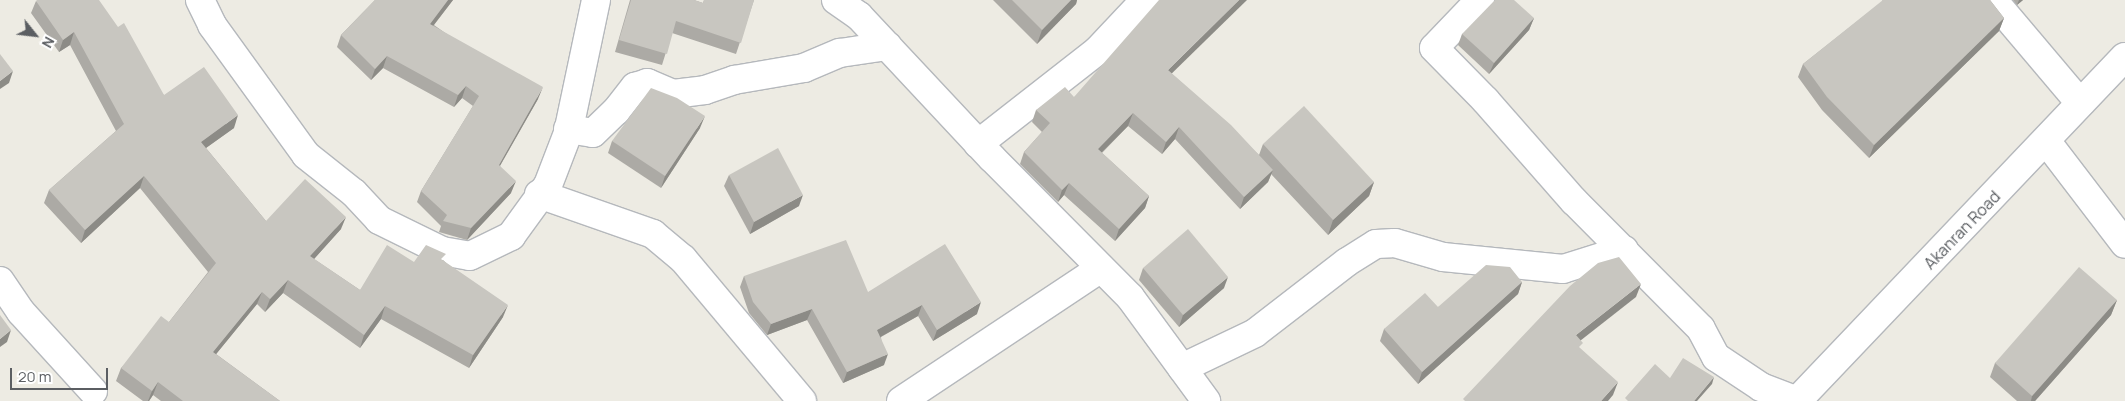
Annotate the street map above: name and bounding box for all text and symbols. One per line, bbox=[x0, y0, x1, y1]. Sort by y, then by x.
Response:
north arrow bbox=[10, 10, 60, 60]
text: N bbox=[38, 34, 59, 52]
street label: Akanran Road bbox=[1920, 187, 2004, 273]
scale bar bbox=[12, 358, 110, 390]
text: 20 m bbox=[18, 366, 51, 387]

